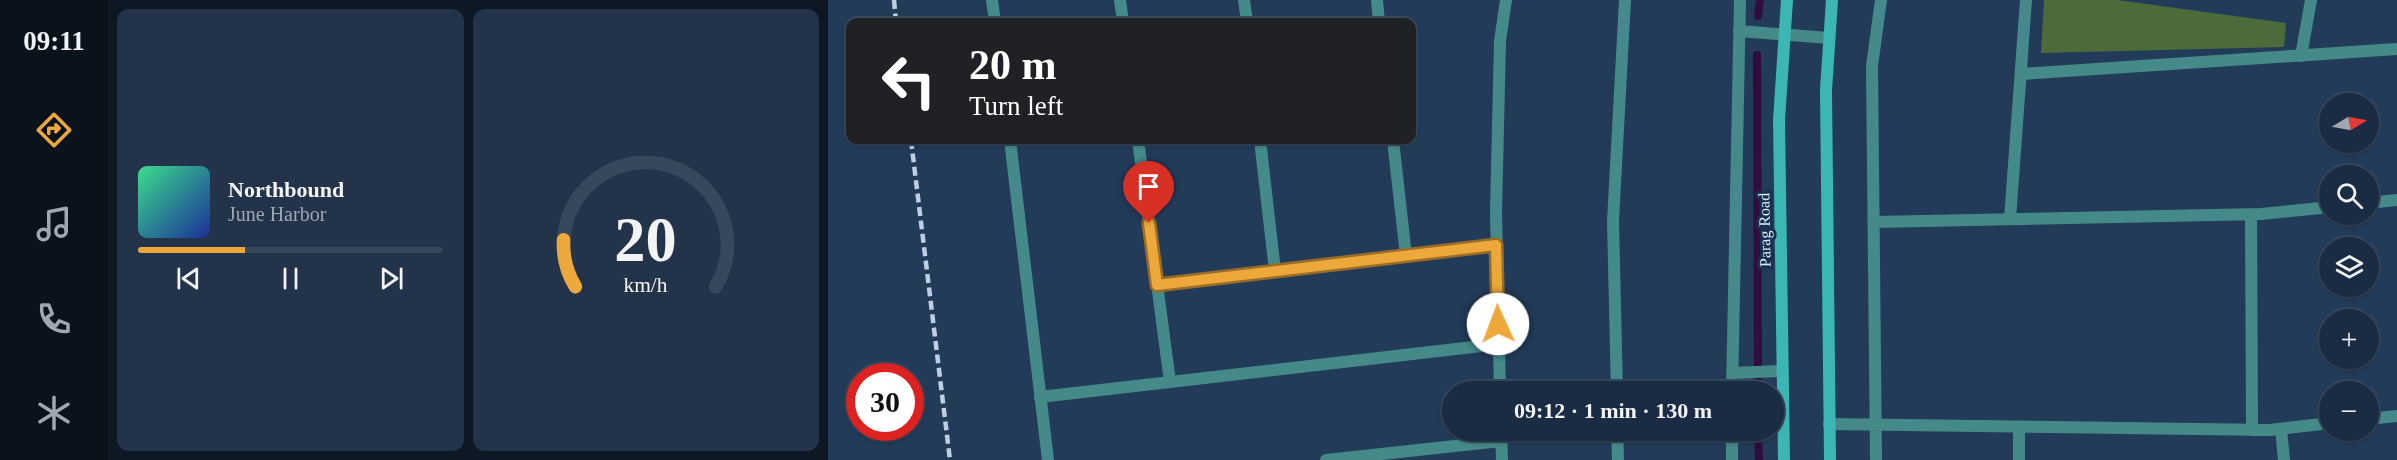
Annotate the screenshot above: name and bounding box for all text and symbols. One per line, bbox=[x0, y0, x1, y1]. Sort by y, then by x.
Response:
text: 09:11 bbox=[23, 26, 85, 56]
icon: left bbox=[870, 42, 948, 120]
text: 20 m bbox=[969, 42, 1057, 88]
text: Turn left bbox=[969, 91, 1063, 121]
north arrow bbox=[2319, 93, 2379, 153]
map controls bbox=[2319, 93, 2379, 441]
icon: directions bbox=[33, 109, 75, 151]
pin bbox=[1123, 161, 1174, 223]
button: search bbox=[2319, 165, 2379, 225]
icon: arrive bbox=[1132, 170, 1165, 203]
text: Northbound bbox=[228, 177, 344, 202]
street label: Parag Road bbox=[1755, 193, 1775, 267]
icon: music bbox=[33, 203, 75, 245]
text: June Harbor bbox=[228, 203, 326, 225]
text: 20 bbox=[615, 205, 677, 274]
button: layers bbox=[2319, 237, 2379, 297]
icon: previous bbox=[172, 262, 205, 295]
icon: pause bbox=[274, 262, 307, 295]
icon: next bbox=[375, 262, 408, 295]
text: km/h bbox=[624, 273, 668, 297]
position arrow bbox=[1466, 292, 1530, 356]
icon: phone bbox=[33, 298, 75, 340]
button: + bbox=[2319, 309, 2379, 369]
speed limit sign: 30 bbox=[846, 363, 924, 441]
button: − bbox=[2319, 381, 2379, 441]
icon: climate bbox=[33, 392, 75, 434]
text: 09:12 · 1 min · 130 m bbox=[1514, 398, 1712, 423]

